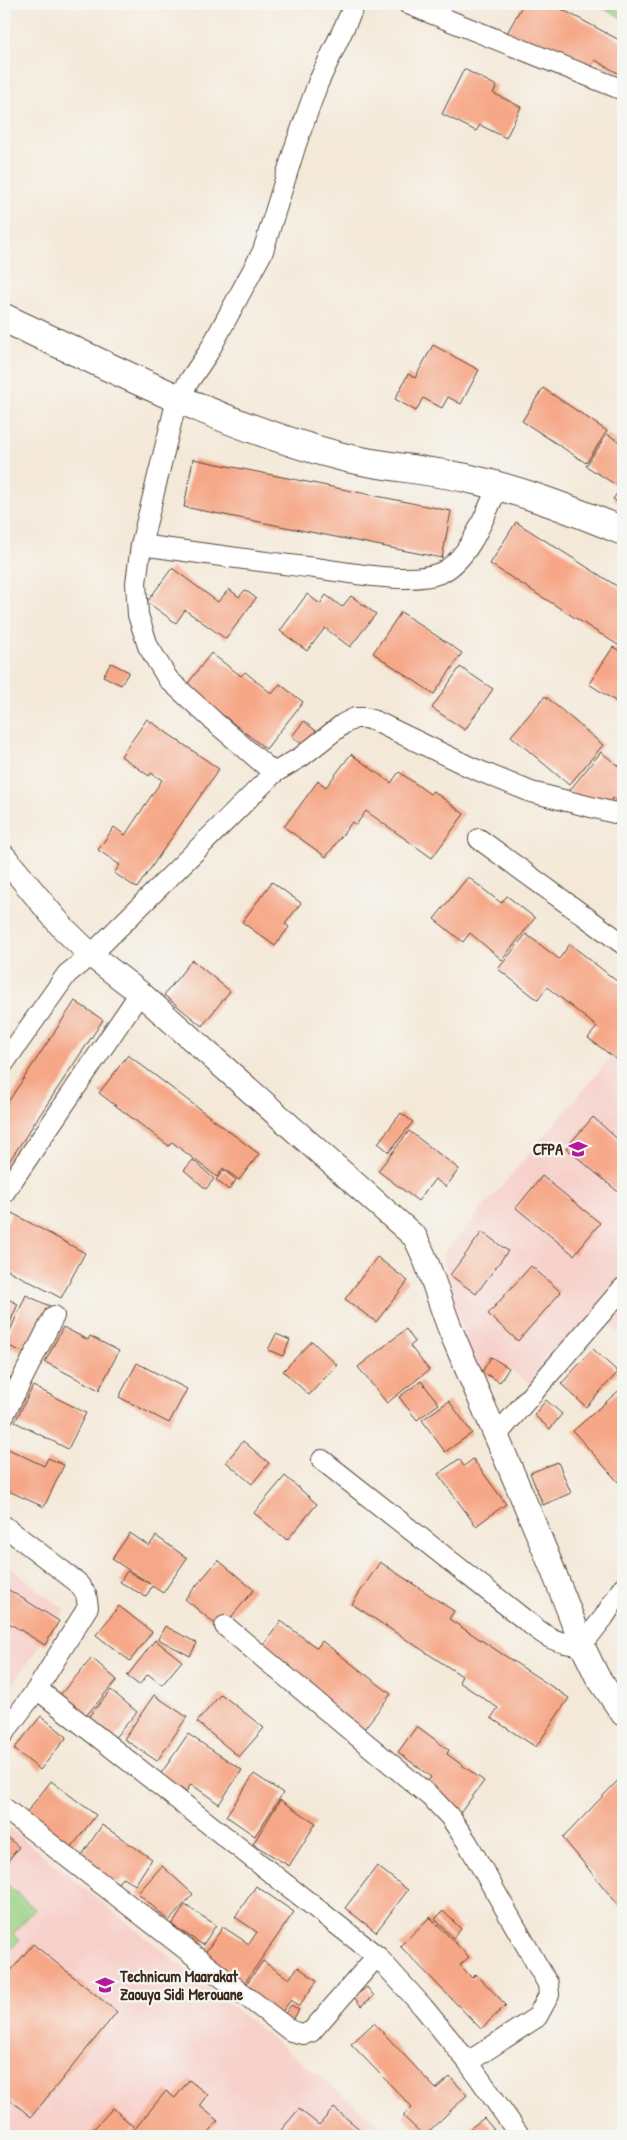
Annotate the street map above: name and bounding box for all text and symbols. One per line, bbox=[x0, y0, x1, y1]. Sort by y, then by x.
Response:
place label: CFPA bbox=[533, 1138, 563, 1160]
school or university icon: CFPA bbox=[567, 1138, 589, 1160]
place label: Technicum Maarakat Zaouya Sidi Merouane bbox=[119, 1965, 244, 2006]
school or university icon: Technicum Maarakat Zaouya Sidi Merouane bbox=[94, 1974, 116, 1996]

